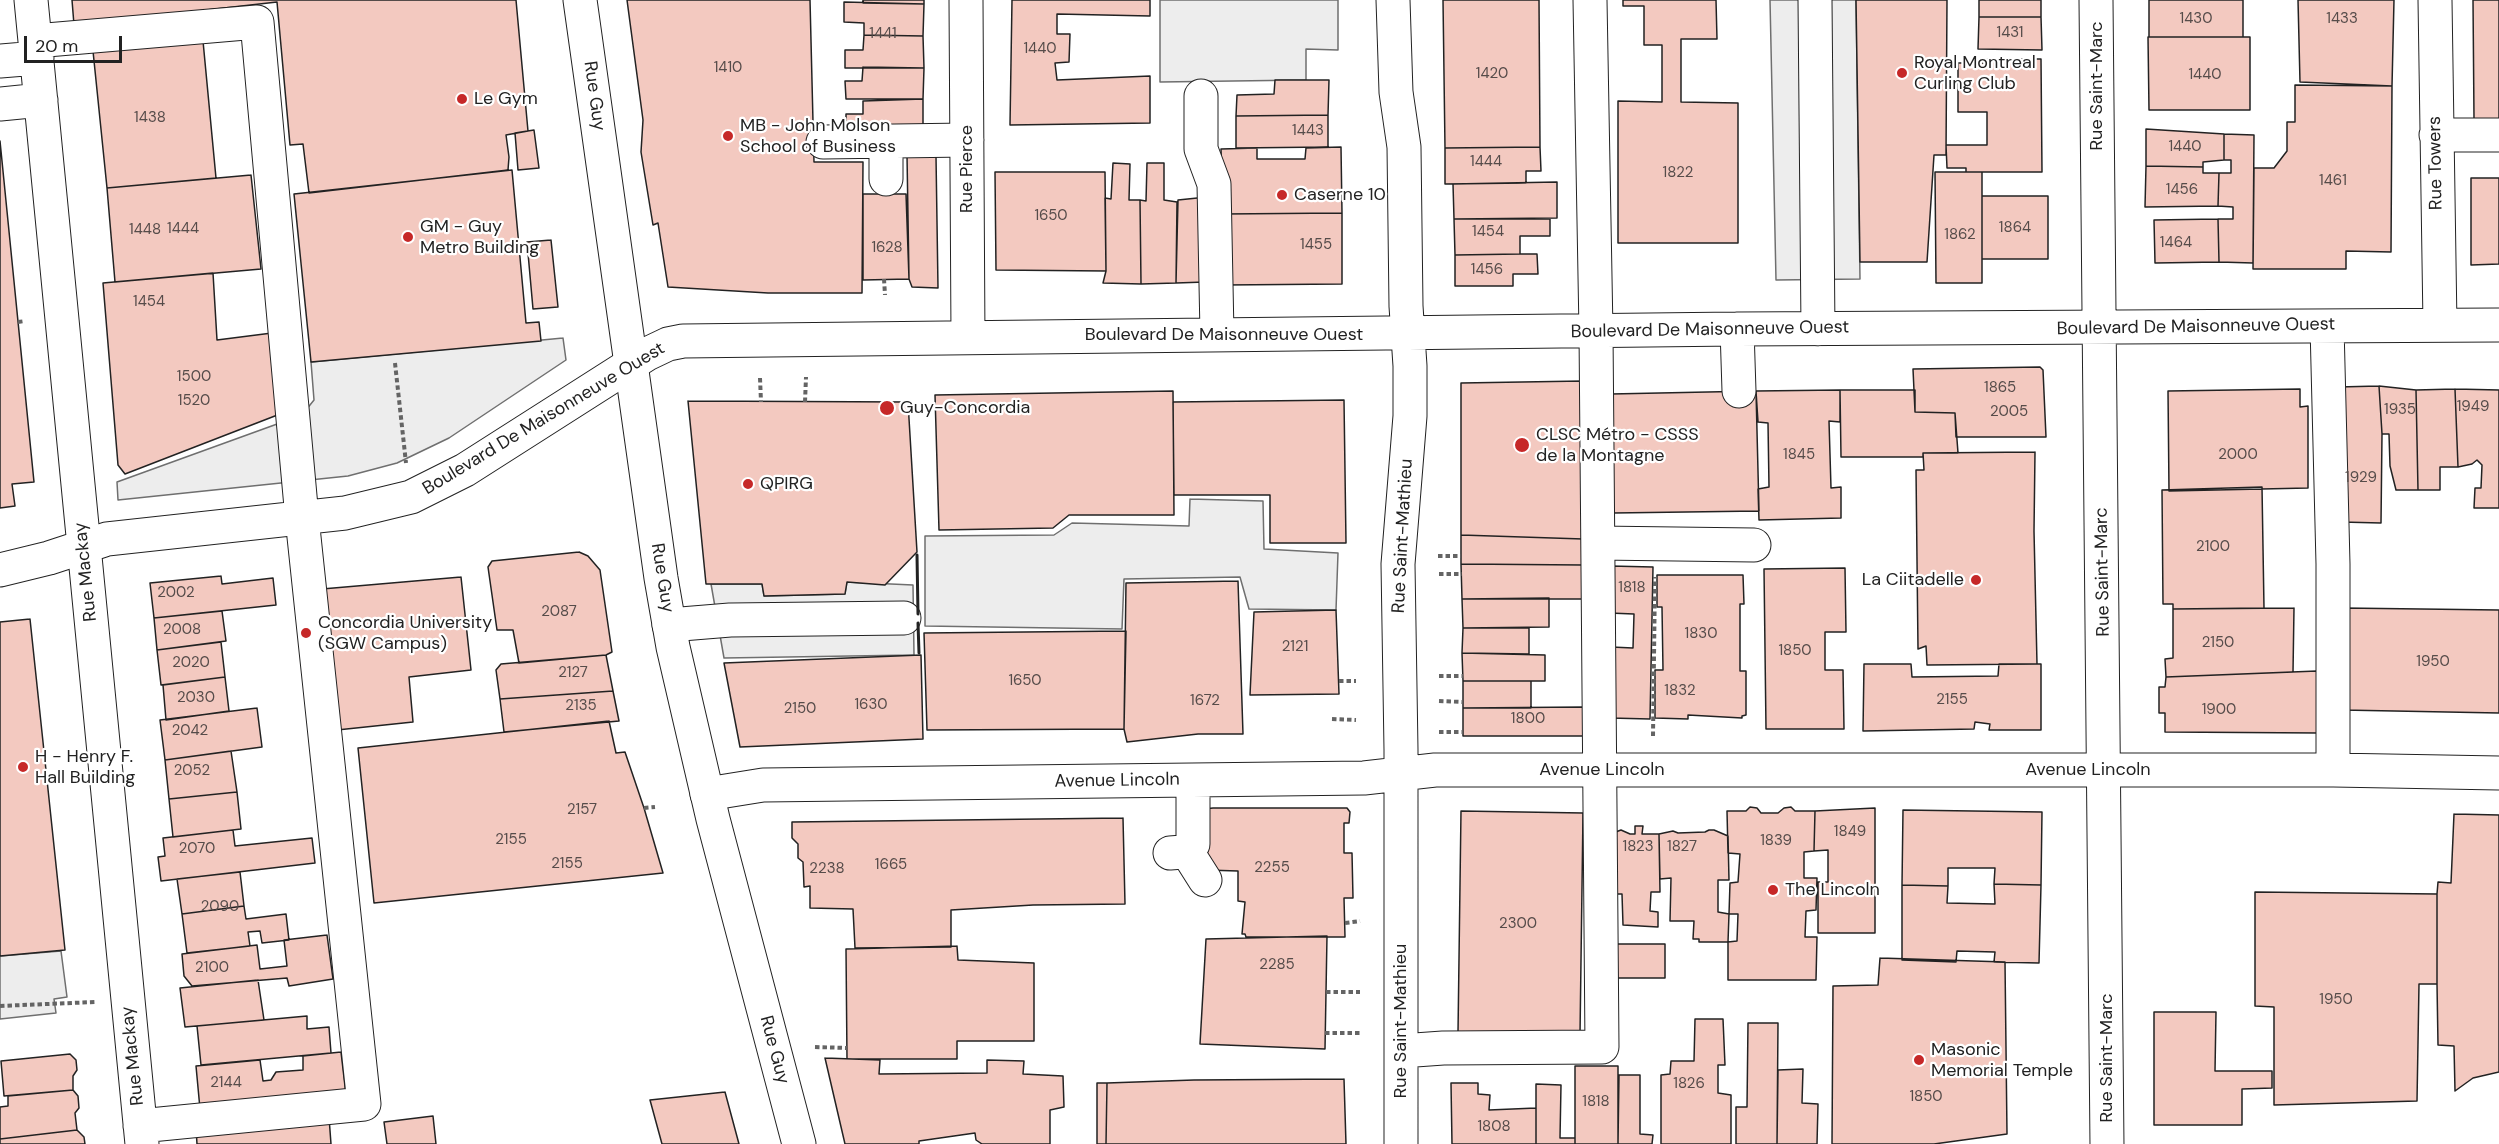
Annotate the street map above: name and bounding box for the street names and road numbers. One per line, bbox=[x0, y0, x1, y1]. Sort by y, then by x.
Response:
street label: Rue Saint-Marc bbox=[2086, 21, 2108, 151]
street label: Rue Guy bbox=[578, 60, 610, 132]
street label: Rue Towers bbox=[2424, 116, 2448, 210]
street label: Rue Pierce bbox=[956, 125, 978, 213]
street label: Boulevard De Maisonneuve Ouest bbox=[2056, 314, 2336, 340]
street label: Boulevard De Maisonneuve Ouest bbox=[1570, 317, 1850, 343]
street label: Boulevard De Maisonneuve Ouest bbox=[1085, 324, 1363, 346]
street label: Boulevard De Maisonneuve Ouest bbox=[419, 338, 669, 500]
street label: Rue Saint-Mathieu bbox=[1388, 458, 1418, 614]
street label: Rue Saint-Marc bbox=[2091, 507, 2115, 637]
street label: Rue Mackay bbox=[70, 521, 102, 623]
street label: Rue Guy bbox=[646, 542, 678, 614]
street label: Avenue Lincoln bbox=[1539, 759, 1665, 781]
street label: Avenue Lincoln bbox=[2025, 759, 2151, 781]
street label: Avenue Lincoln bbox=[1054, 769, 1180, 793]
street label: Rue Saint-Mathieu bbox=[1390, 944, 1412, 1098]
street label: Rue Saint-Marc bbox=[2096, 993, 2118, 1123]
street label: Rue Mackay bbox=[117, 1005, 149, 1107]
street label: Rue Guy bbox=[755, 1013, 793, 1087]

